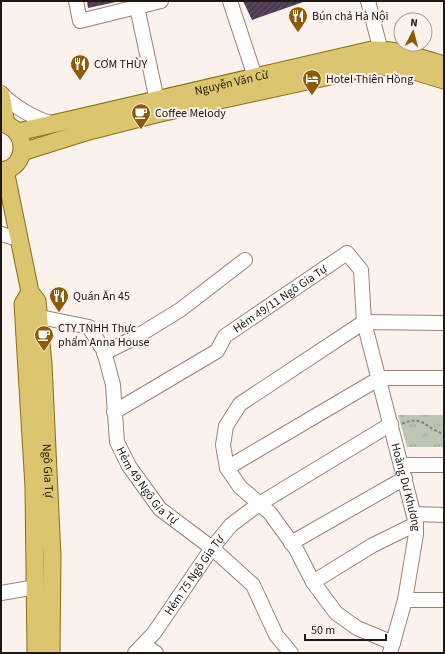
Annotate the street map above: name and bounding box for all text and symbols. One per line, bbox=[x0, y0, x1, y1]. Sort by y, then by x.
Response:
restaurant icon: Bún chả Hà Nội bbox=[287, 5, 309, 33]
place label: Bún chả Hà Nội bbox=[312, 8, 389, 25]
north arrow bbox=[393, 12, 433, 52]
text: N bbox=[410, 15, 418, 30]
restaurant icon: CƠM THÙY bbox=[69, 53, 91, 81]
place label: CƠM THÙY bbox=[94, 56, 147, 73]
street label: Nguyễn Văn Cừ bbox=[193, 66, 270, 99]
hotel icon: Hotel Thiên Hồng bbox=[301, 68, 323, 96]
place label: Hotel Thiên Hồng bbox=[326, 71, 413, 88]
cafe icon: Coffee Melody bbox=[130, 102, 152, 130]
place label: Coffee Melody bbox=[155, 105, 226, 122]
street label: Hẻm 49/11 Ngô Gia Tự bbox=[229, 260, 331, 337]
restaurant icon: Quán Ăn 45 bbox=[48, 285, 70, 313]
place label: Quán Ăn 45 bbox=[73, 288, 130, 305]
place label: CTY TNHH Thực phẩm Anna House bbox=[58, 320, 150, 351]
cafe icon: CTY TNHH Thực phẩm Anna House bbox=[33, 324, 55, 352]
street label: Hoàng Dư Khương bbox=[387, 441, 425, 531]
street label: Ngô Gia Tự bbox=[38, 443, 58, 498]
street label: Hẻm 49 Ngô Gia Tự bbox=[112, 444, 182, 528]
street label: Hẻm 75 Ngô Gia Tự bbox=[160, 531, 228, 619]
scale bar bbox=[305, 616, 386, 642]
text: 50 m bbox=[311, 622, 335, 639]

